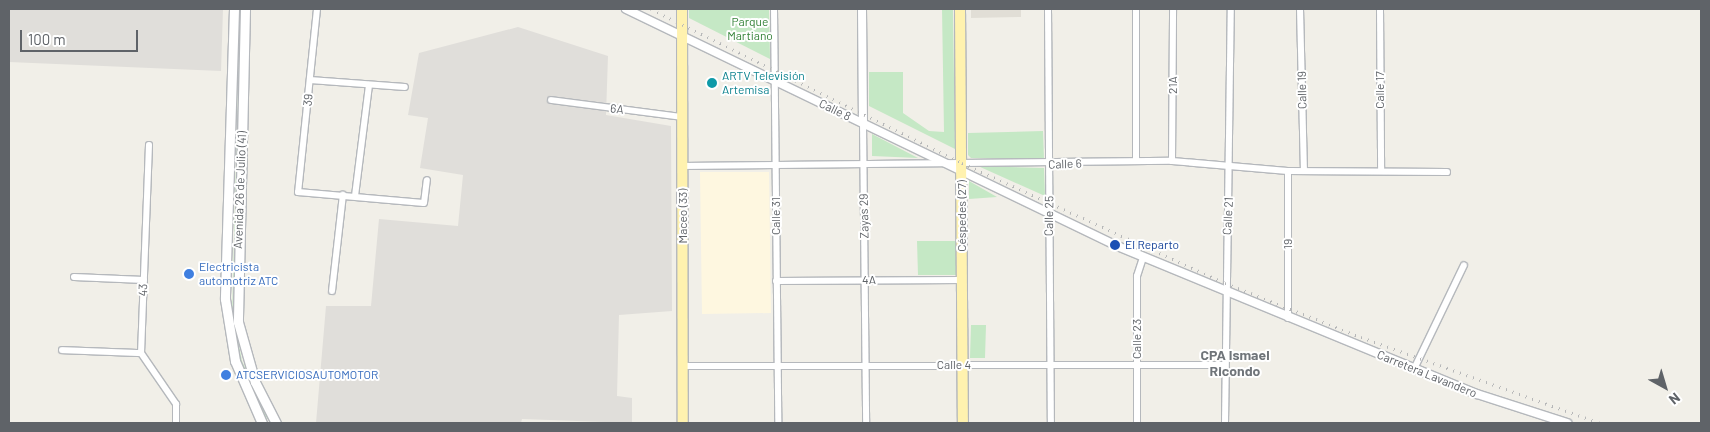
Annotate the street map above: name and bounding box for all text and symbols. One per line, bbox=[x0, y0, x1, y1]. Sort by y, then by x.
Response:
park label: Parque Martiano bbox=[727, 15, 773, 43]
scale bar bbox=[22, 20, 140, 52]
text: 100 m bbox=[28, 30, 66, 48]
place label: ARTV Televisión Artemisa bbox=[722, 69, 805, 97]
street label: Calle 19 bbox=[1294, 71, 1310, 109]
street label: Calle 17 bbox=[1373, 71, 1387, 109]
street label: 21A bbox=[1166, 76, 1180, 94]
marker: ARTV Televisión Artemisa bbox=[706, 77, 718, 89]
street label: 39 bbox=[300, 93, 316, 107]
street label: Calle 8 bbox=[817, 96, 853, 124]
street label: 6A bbox=[609, 101, 625, 117]
street label: Avenida 26 de Julio (41) bbox=[231, 131, 249, 249]
street label: Calle 6 bbox=[1048, 156, 1082, 172]
street label: Céspedes (27) bbox=[955, 180, 969, 252]
street label: Maceo (33) bbox=[676, 189, 690, 243]
street label: Zayas 29 bbox=[856, 193, 872, 239]
street label: Calle 25 bbox=[1041, 196, 1057, 236]
street label: Calle 31 bbox=[769, 197, 783, 235]
street label: Calle 21 bbox=[1220, 197, 1236, 235]
place label: El Reparto bbox=[1125, 238, 1179, 252]
marker: El Reparto bbox=[1109, 239, 1121, 251]
street label: 19 bbox=[1281, 239, 1295, 249]
place label: Electricista automotriz ATC bbox=[199, 260, 278, 288]
marker: Electricista automotriz ATC bbox=[183, 268, 195, 280]
street label: 4A bbox=[862, 273, 876, 287]
street label: 43 bbox=[136, 283, 150, 297]
street label: Calle 23 bbox=[1130, 319, 1144, 359]
district label: CPA Ismael Ricondo bbox=[1200, 347, 1270, 380]
street label: Carretera Lavandero bbox=[1375, 347, 1479, 401]
street label: Calle 4 bbox=[937, 358, 971, 372]
north arrow bbox=[1640, 362, 1690, 412]
place label: ATCSERVICIOSAUTOMOTOR bbox=[236, 368, 378, 382]
marker: ATCSERVICIOSAUTOMOTOR bbox=[220, 369, 232, 381]
text: N bbox=[1666, 390, 1684, 409]

